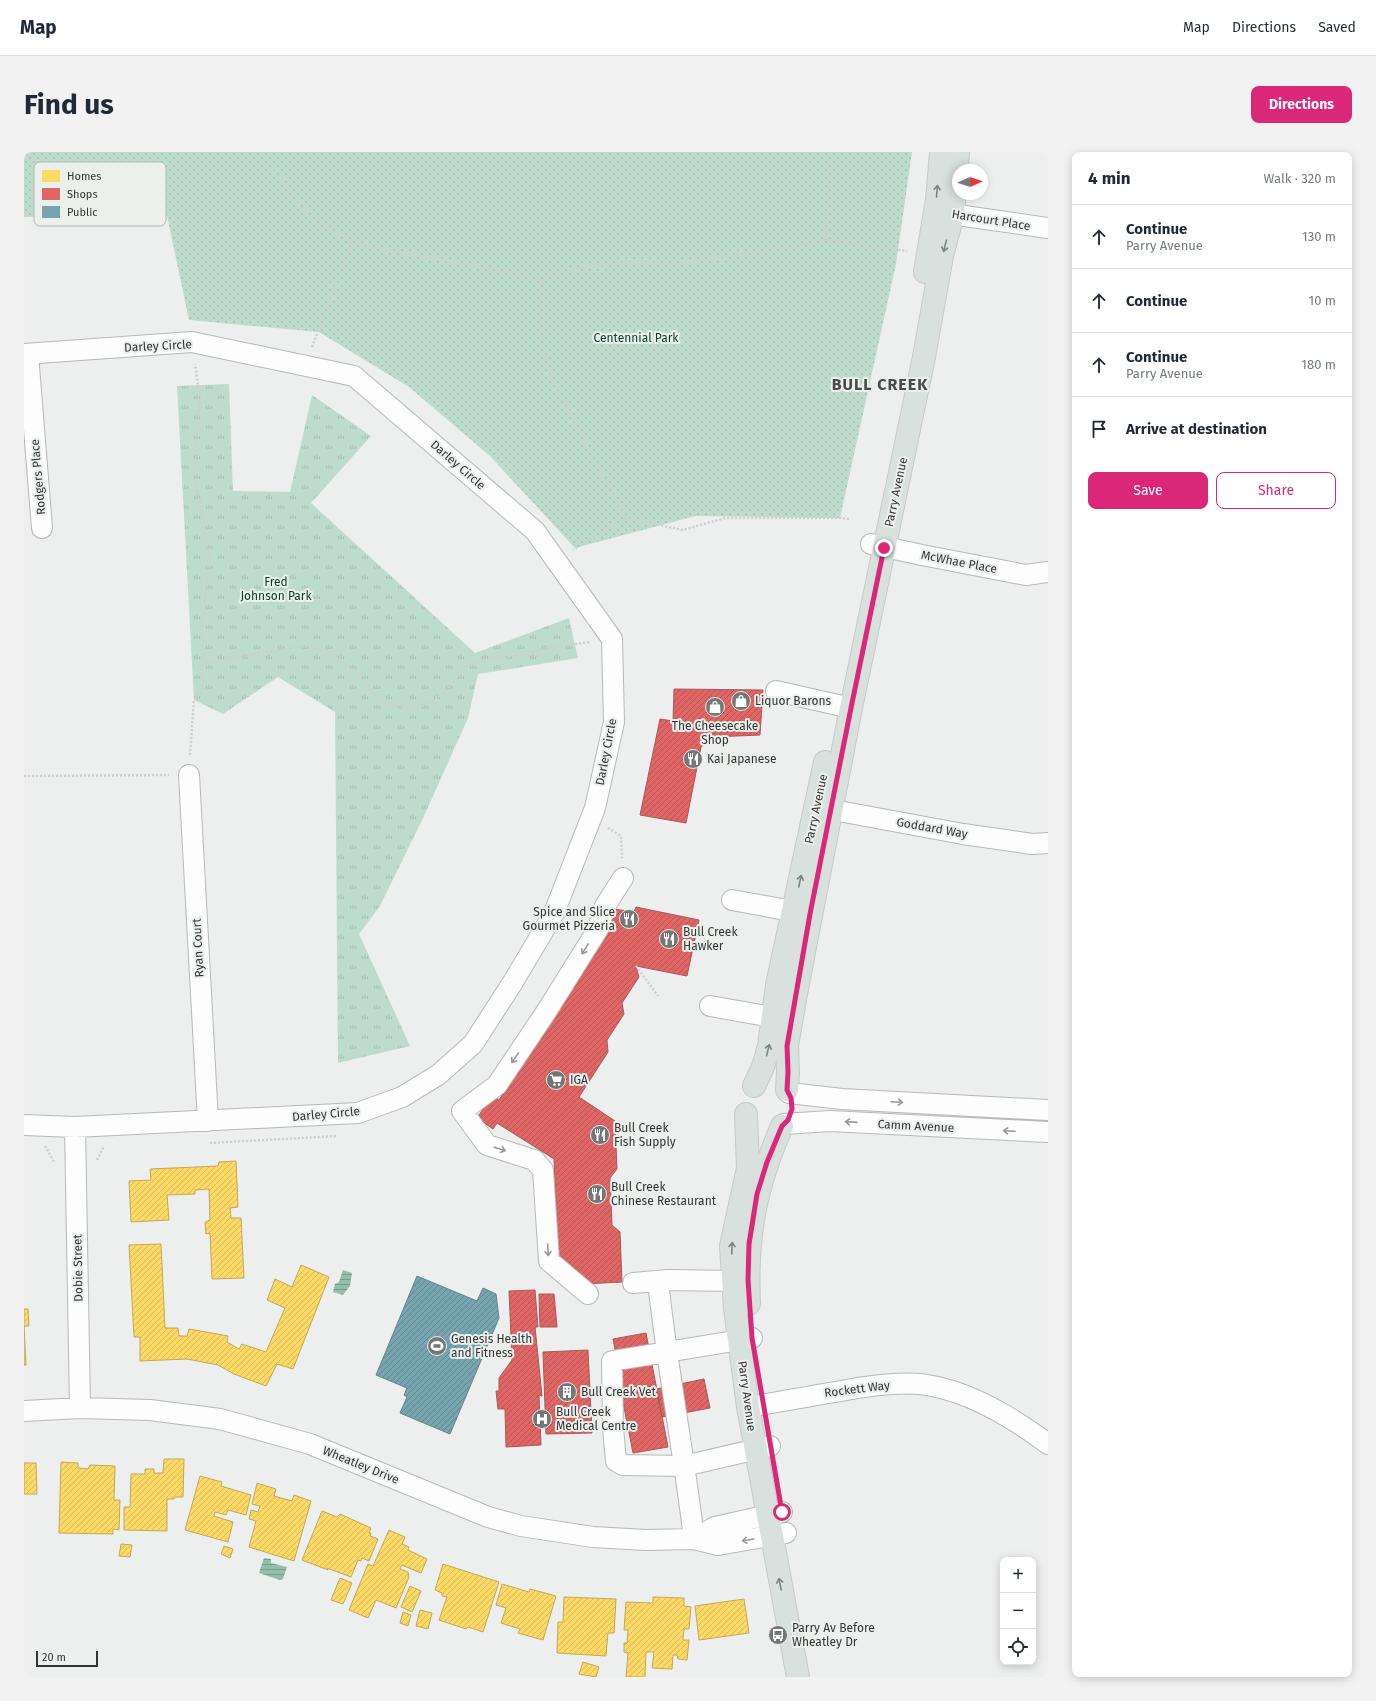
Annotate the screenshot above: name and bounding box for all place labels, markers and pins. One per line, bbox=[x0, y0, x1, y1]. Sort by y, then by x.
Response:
shop icon: Liquor Barons bbox=[730, 690, 752, 712]
place label: Liquor Barons bbox=[755, 694, 831, 708]
shop icon: The Cheesecake Shop bbox=[704, 696, 726, 718]
place label: The Cheesecake Shop bbox=[672, 719, 758, 747]
restaurant icon: Kai Japanese bbox=[682, 748, 704, 770]
place label: Kai Japanese bbox=[707, 752, 777, 766]
place label: Spice and Slice Gourmet Pizzeria bbox=[523, 905, 615, 933]
restaurant icon: Spice and Slice Gourmet Pizzeria bbox=[618, 908, 640, 930]
place label: Bull Creek Hawker bbox=[683, 925, 738, 953]
restaurant icon: Bull Creek Hawker bbox=[658, 928, 680, 950]
supermarket icon: IGA bbox=[545, 1069, 567, 1091]
place label: IGA bbox=[570, 1073, 588, 1087]
place label: Bull Creek Fish Supply bbox=[614, 1121, 676, 1149]
restaurant icon: Bull Creek Fish Supply bbox=[589, 1124, 611, 1146]
place label: Bull Creek Chinese Restaurant bbox=[611, 1180, 717, 1208]
restaurant icon: Bull Creek Chinese Restaurant bbox=[586, 1183, 608, 1205]
place label: Genesis Health and Fitness bbox=[451, 1332, 532, 1360]
sports icon: Genesis Health and Fitness bbox=[426, 1335, 448, 1357]
building icon: Bull Creek Vet bbox=[556, 1381, 578, 1403]
place label: Bull Creek Vet bbox=[581, 1385, 657, 1399]
place label: Bull Creek Medical Centre bbox=[556, 1405, 636, 1433]
hospital icon: Bull Creek Medical Centre bbox=[531, 1408, 553, 1430]
place label: Parry Av Before Wheatley Dr bbox=[792, 1621, 875, 1649]
bus stop icon: Parry Av Before Wheatley Dr bbox=[767, 1624, 789, 1646]

